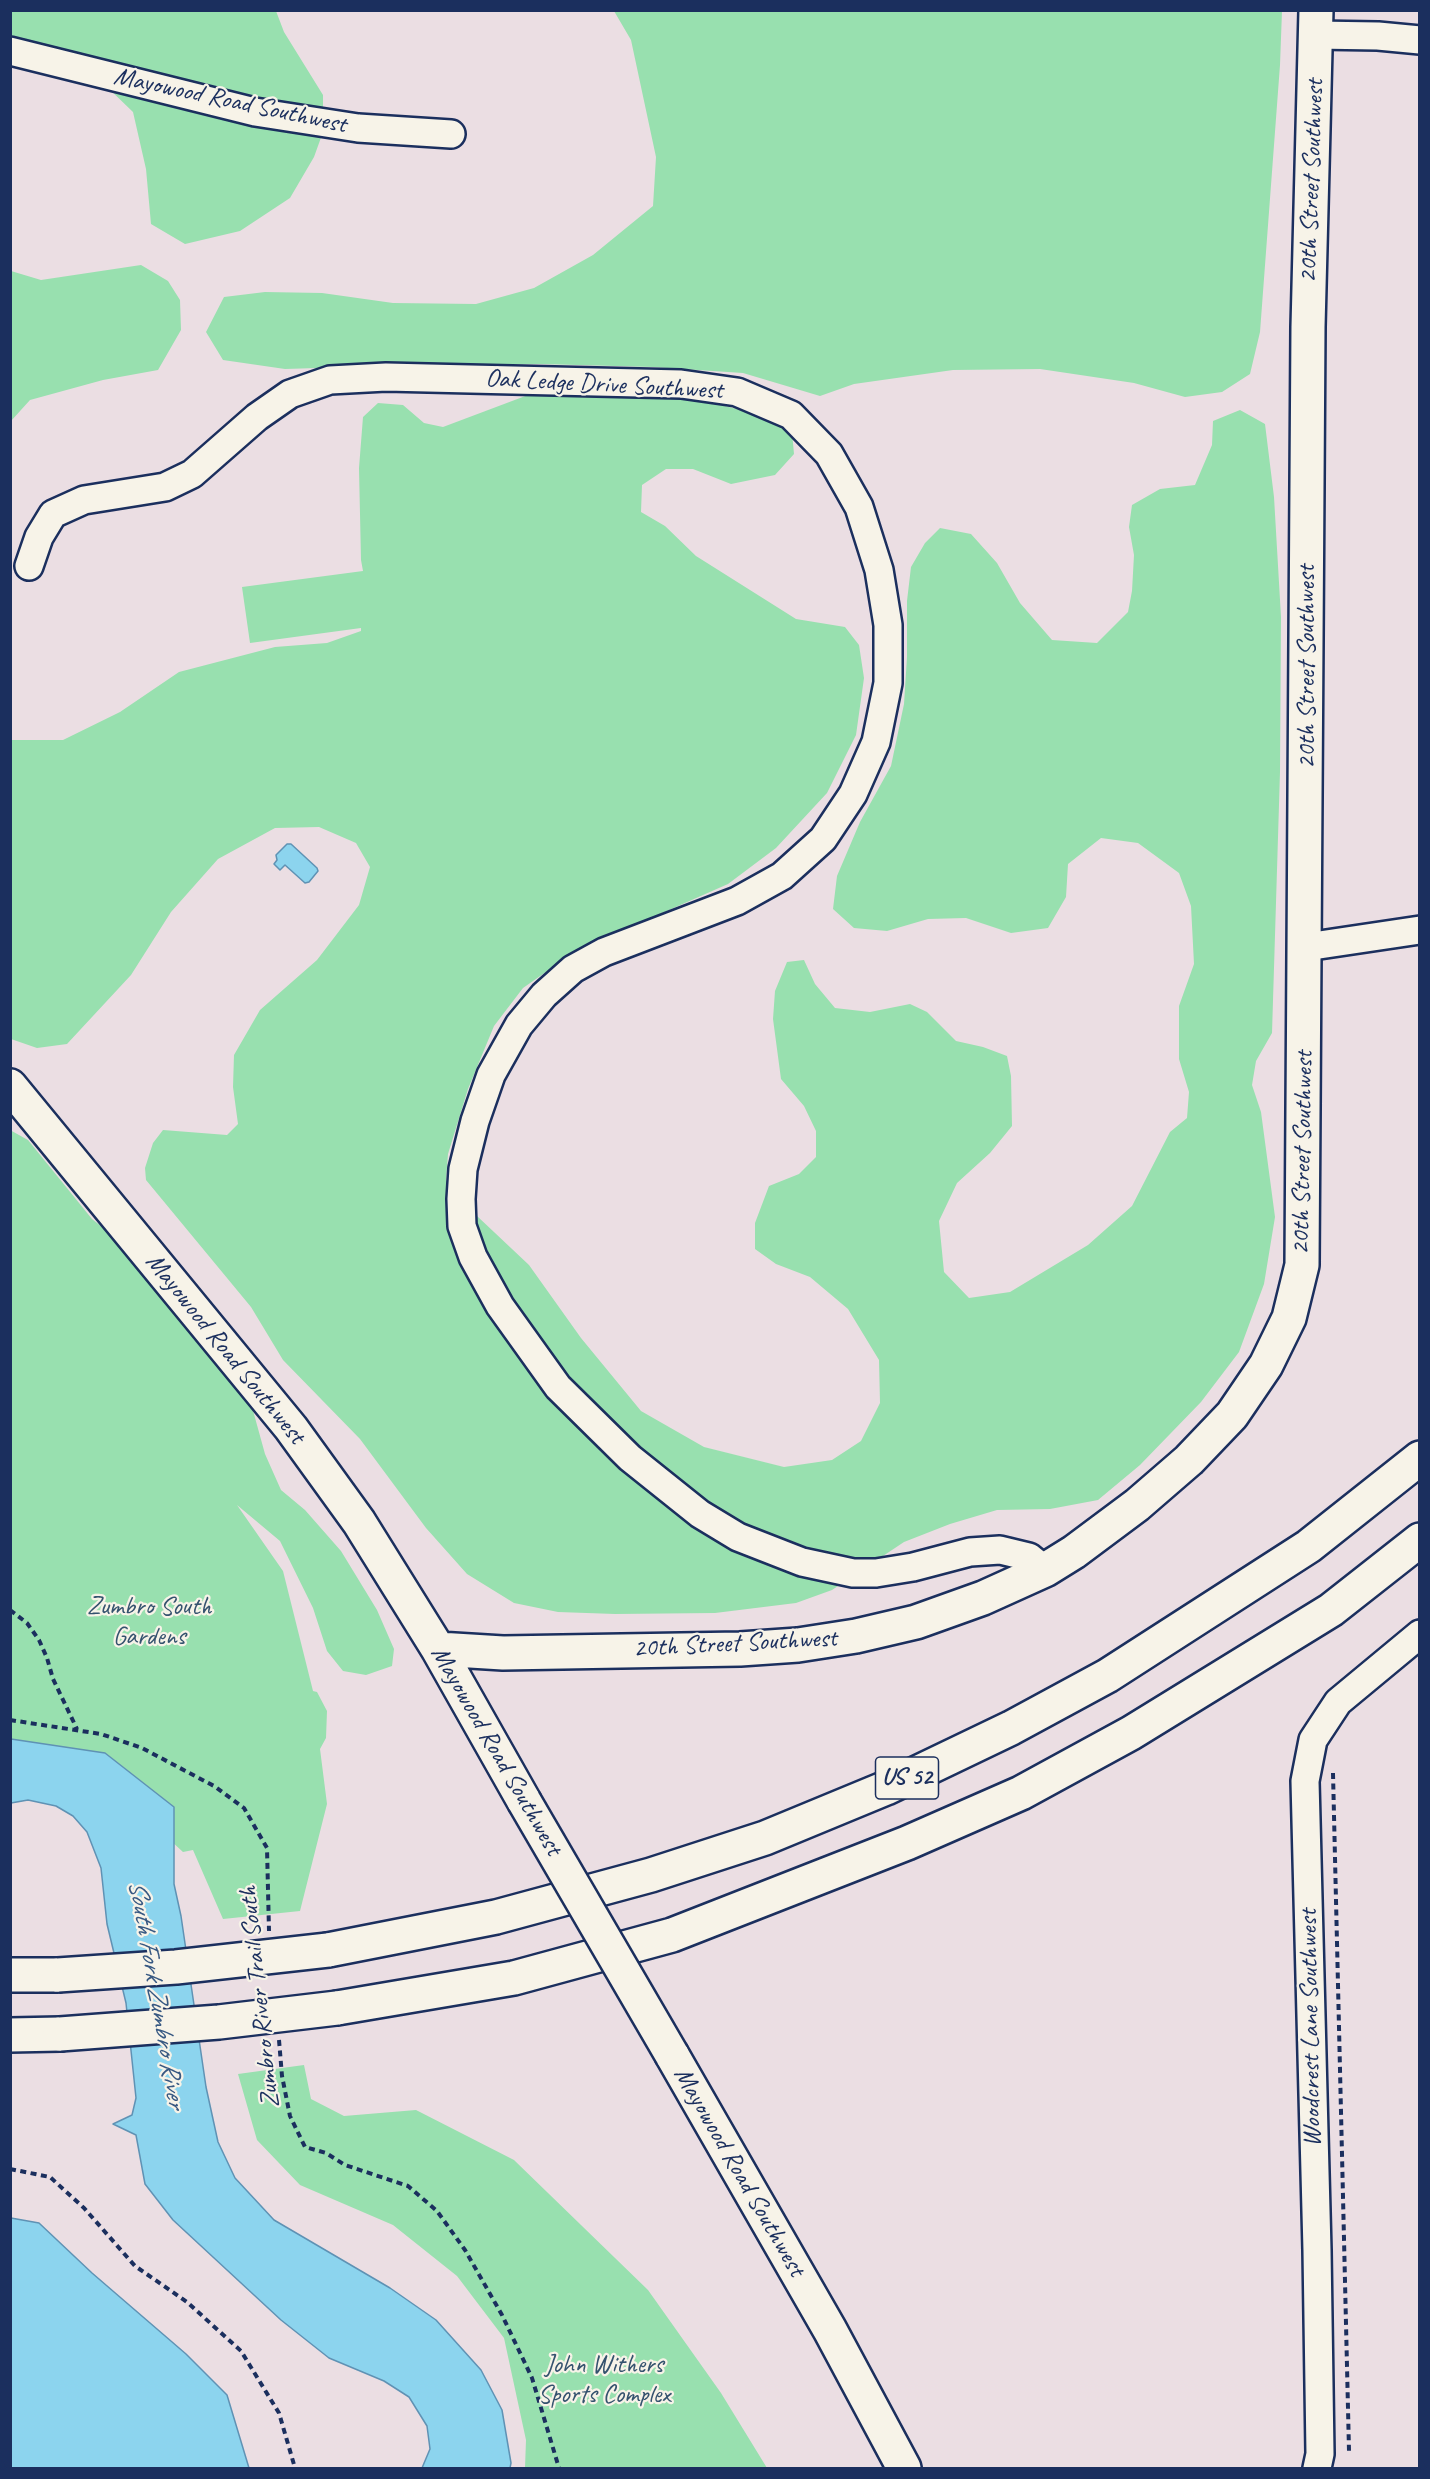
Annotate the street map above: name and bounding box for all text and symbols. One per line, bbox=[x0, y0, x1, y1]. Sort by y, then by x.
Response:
street label: Mayowood Road Southwest bbox=[111, 61, 349, 141]
street label: 20th Street Southwest bbox=[1293, 79, 1331, 283]
street label: Oak Ledge Drive Southwest bbox=[485, 363, 723, 407]
street label: 20th Street Southwest bbox=[1291, 565, 1323, 769]
street label: 20th Street Southwest bbox=[1286, 1051, 1320, 1255]
street label: Mayowood Road Southwest bbox=[138, 1247, 312, 1451]
park label: Zumbro South Gardens bbox=[87, 1591, 211, 1652]
street label: 20th Street Southwest bbox=[632, 1623, 838, 1665]
street label: Mayowood Road Southwest bbox=[423, 1641, 569, 1861]
road number: US 52 bbox=[876, 1757, 938, 1799]
water label: South Fork Zumbro River bbox=[120, 1878, 192, 2110]
street label: Zumbro River Trail South bbox=[233, 1885, 287, 2109]
street label: Woodcrest Lane Southwest bbox=[1293, 1909, 1329, 2147]
street label: Mayowood Road Southwest bbox=[666, 2062, 812, 2282]
park label: John Withers Sports Complex bbox=[538, 2349, 670, 2410]

